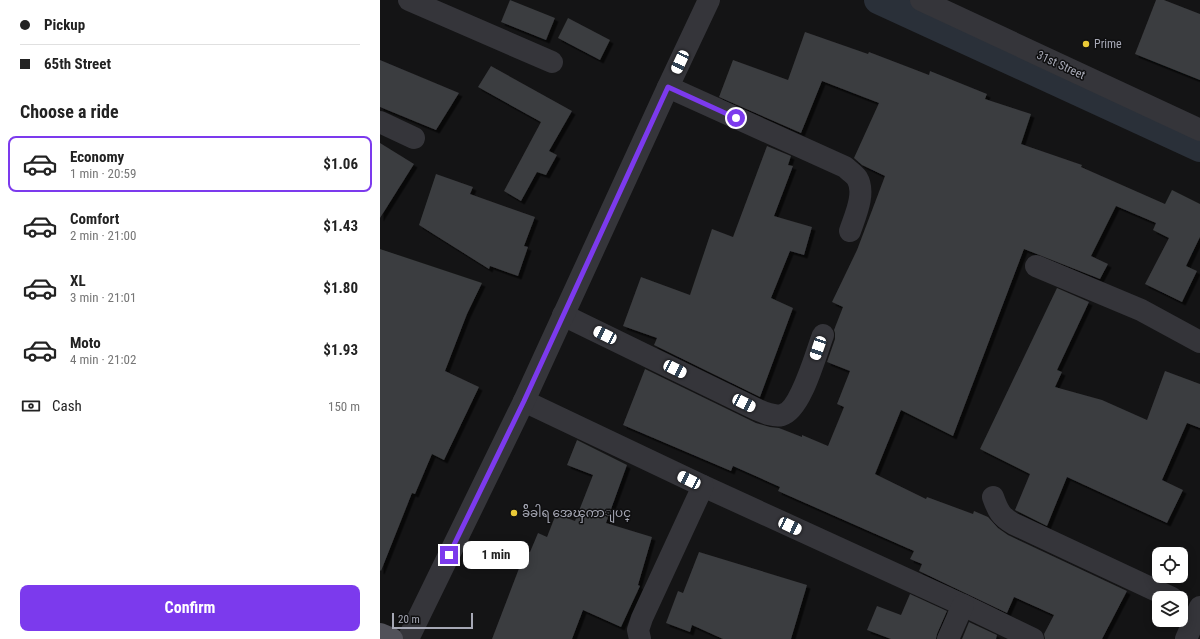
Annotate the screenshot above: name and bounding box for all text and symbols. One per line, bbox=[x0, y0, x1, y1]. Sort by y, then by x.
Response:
text: Pickup bbox=[44, 16, 85, 34]
place label: Prime bbox=[1094, 37, 1122, 51]
marker: Prime bbox=[1081, 39, 1091, 49]
street label: 31st Street bbox=[1035, 48, 1088, 82]
car bbox=[669, 49, 691, 75]
text: 65th Street bbox=[44, 55, 111, 73]
text: Choose a ride bbox=[20, 101, 119, 122]
route start bbox=[727, 109, 745, 127]
icon: car bbox=[22, 146, 58, 182]
text: Economy bbox=[70, 148, 124, 166]
text: $1.06 bbox=[323, 155, 358, 173]
text: 1 min · 20:59 bbox=[70, 166, 136, 181]
icon: car bbox=[22, 208, 58, 244]
text: Comfort bbox=[70, 210, 119, 228]
text: $1.43 bbox=[323, 217, 358, 235]
text: 2 min · 21:00 bbox=[70, 228, 136, 243]
icon: car bbox=[22, 270, 58, 306]
text: XL bbox=[70, 272, 86, 290]
text: $1.80 bbox=[323, 279, 358, 297]
text: 3 min · 21:01 bbox=[70, 290, 136, 305]
car bbox=[592, 324, 618, 346]
icon: car bbox=[22, 332, 58, 368]
text: Moto bbox=[70, 334, 101, 352]
car bbox=[808, 335, 828, 361]
text: $1.93 bbox=[323, 341, 358, 359]
text: 4 min · 21:02 bbox=[70, 352, 136, 367]
car bbox=[662, 358, 688, 380]
car bbox=[731, 392, 757, 414]
icon: cash bbox=[20, 395, 42, 417]
text: Cash bbox=[52, 397, 82, 415]
text: 150 m bbox=[328, 399, 360, 414]
car bbox=[676, 469, 702, 491]
place label: ခ်ိခါရ အေၾကာျပင္ bbox=[522, 504, 631, 523]
marker: ခ်ိခါရ အေၾကာျပင္ bbox=[509, 508, 519, 518]
car bbox=[777, 515, 803, 537]
callout: 1 min bbox=[463, 541, 529, 569]
route end bbox=[440, 546, 458, 564]
text: 1 min bbox=[482, 547, 510, 562]
map controls bbox=[1152, 547, 1188, 627]
button: locate bbox=[1152, 547, 1188, 583]
button: Confirm bbox=[20, 585, 360, 631]
button: layers bbox=[1152, 591, 1188, 627]
scale bar bbox=[392, 611, 473, 630]
text: 20 m bbox=[398, 613, 420, 626]

